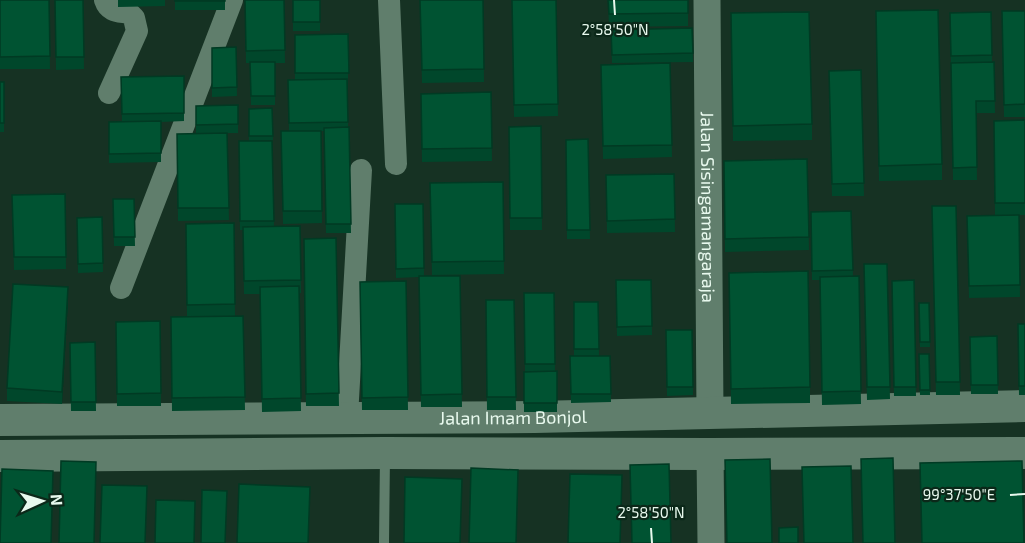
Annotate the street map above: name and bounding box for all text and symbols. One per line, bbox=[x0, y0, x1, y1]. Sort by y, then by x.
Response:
text: 2°58'50"N bbox=[581, 20, 649, 38]
street label: Jalan Sisingamangaraja bbox=[697, 111, 720, 303]
street label: Jalan Imam Bonjol bbox=[439, 405, 588, 429]
north arrow bbox=[12, 471, 72, 531]
text: 99°37'50"E bbox=[923, 485, 995, 503]
text: N bbox=[48, 493, 67, 506]
text: 2°58'50"N bbox=[617, 503, 685, 521]

